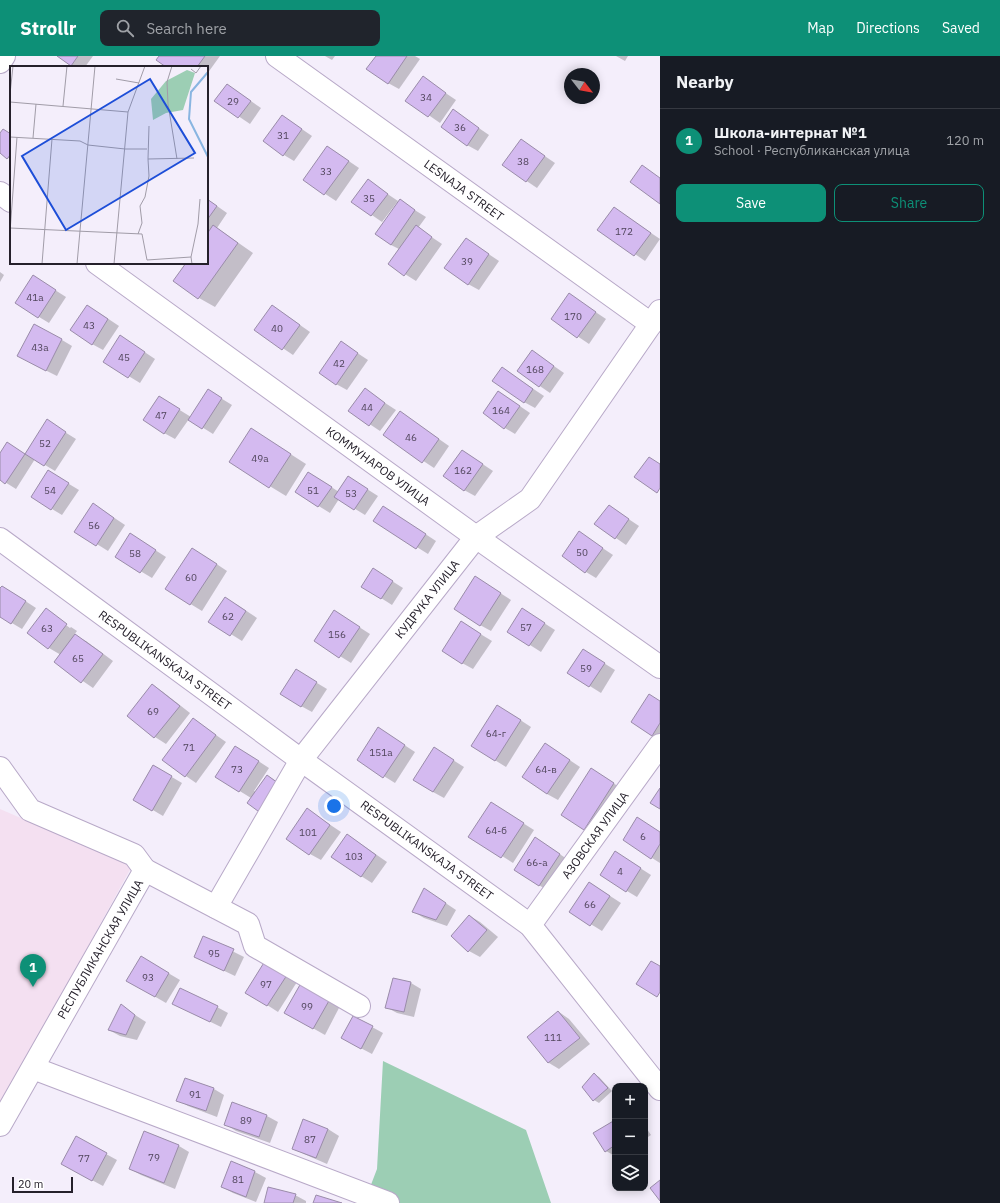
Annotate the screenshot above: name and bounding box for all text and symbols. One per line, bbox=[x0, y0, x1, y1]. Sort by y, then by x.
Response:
search box bbox=[100, 10, 380, 46]
text: Strollr bbox=[20, 16, 76, 40]
icon: search bbox=[114, 17, 136, 39]
text: Search here bbox=[146, 19, 227, 38]
text: Map bbox=[807, 19, 834, 37]
text: Directions bbox=[856, 19, 920, 37]
text: Saved bbox=[942, 19, 980, 37]
inset map bbox=[10, 66, 208, 264]
north arrow bbox=[564, 68, 600, 104]
text: Nearby bbox=[676, 71, 734, 93]
house number: 34 bbox=[420, 91, 432, 104]
house number: 29 bbox=[227, 95, 239, 108]
house number: 36 bbox=[454, 121, 466, 134]
text: Школа-интернат №1 bbox=[714, 123, 867, 142]
house number: 31 bbox=[277, 129, 289, 142]
text: 1 bbox=[685, 132, 693, 149]
text: 120 m bbox=[946, 132, 984, 149]
text: School · Республиканская улица bbox=[714, 142, 910, 159]
house number: 38 bbox=[517, 155, 529, 168]
street label: LESNAJA STREET bbox=[421, 156, 507, 224]
house number: 33 bbox=[320, 165, 332, 178]
button: Save bbox=[676, 184, 826, 222]
button: Share bbox=[834, 184, 984, 222]
house number: 35 bbox=[363, 192, 375, 205]
house number: 172 bbox=[615, 225, 633, 238]
house number: 39 bbox=[461, 255, 473, 268]
house number: 41a bbox=[26, 291, 44, 304]
house number: 170 bbox=[564, 310, 582, 323]
house number: 43 bbox=[83, 319, 95, 332]
house number: 40 bbox=[271, 322, 283, 335]
house number: 43а bbox=[31, 341, 49, 354]
house number: 45 bbox=[118, 351, 130, 364]
house number: 42 bbox=[333, 357, 345, 370]
house number: 168 bbox=[526, 363, 544, 376]
house number: 44 bbox=[361, 401, 373, 414]
house number: 164 bbox=[492, 404, 510, 417]
house number: 47 bbox=[155, 409, 167, 422]
street label: КОММУНАРОВ УЛИЦА bbox=[323, 423, 433, 509]
house number: 46 bbox=[405, 431, 417, 444]
house number: 52 bbox=[39, 437, 51, 450]
house number: 49a bbox=[251, 452, 269, 465]
house number: 162 bbox=[454, 464, 472, 477]
house number: 54 bbox=[44, 484, 56, 497]
house number: 51 bbox=[307, 484, 319, 497]
house number: 53 bbox=[345, 487, 357, 500]
house number: 56 bbox=[88, 519, 100, 532]
house number: 50 bbox=[576, 546, 588, 559]
house number: 58 bbox=[129, 547, 141, 560]
street label: КУДРУКА УЛИЦА bbox=[392, 556, 463, 641]
house number: 60 bbox=[185, 571, 197, 584]
street label: RESPUBLIKANSKAJA STREET bbox=[96, 607, 234, 713]
house number: 62 bbox=[222, 610, 234, 623]
house number: 57 bbox=[520, 621, 532, 634]
house number: 63 bbox=[41, 622, 53, 635]
house number: 156 bbox=[328, 628, 346, 641]
house number: 65 bbox=[72, 652, 84, 665]
house number: 59 bbox=[580, 662, 592, 675]
house number: 69 bbox=[147, 705, 159, 718]
house number: 64-г bbox=[486, 727, 507, 740]
house number: 71 bbox=[183, 741, 195, 754]
house number: 151a bbox=[369, 746, 393, 759]
house number: 73 bbox=[231, 763, 243, 776]
house number: 64-в bbox=[535, 763, 557, 776]
street label: АЗОВСКАЯ УЛИЦА bbox=[558, 788, 632, 882]
your location bbox=[324, 796, 344, 816]
street label: RESPUBLIKANSKAJA STREET bbox=[358, 797, 496, 903]
house number: 64-б bbox=[485, 824, 507, 837]
house number: 101 bbox=[299, 826, 317, 839]
house number: 6 bbox=[640, 830, 646, 843]
house number: 103 bbox=[345, 850, 363, 863]
house number: 66-a bbox=[526, 856, 548, 869]
house number: 4 bbox=[617, 865, 623, 878]
street label: РЕСПУБЛИКАНСКАЯ УЛИЦА bbox=[54, 876, 146, 1022]
house number: 66 bbox=[584, 898, 596, 911]
house number: 95 bbox=[208, 947, 220, 960]
pin: 1 bbox=[20, 954, 46, 987]
house number: 93 bbox=[142, 971, 154, 984]
house number: 97 bbox=[260, 978, 272, 991]
house number: 99 bbox=[301, 1000, 313, 1013]
house number: 111 bbox=[544, 1031, 562, 1044]
map controls bbox=[612, 1083, 648, 1191]
button: + bbox=[612, 1083, 648, 1119]
house number: 91 bbox=[189, 1088, 201, 1101]
house number: 89 bbox=[240, 1114, 252, 1127]
button: − bbox=[612, 1119, 648, 1155]
house number: 87 bbox=[304, 1133, 316, 1146]
house number: 79 bbox=[148, 1151, 160, 1164]
house number: 77 bbox=[78, 1152, 90, 1165]
button: layers bbox=[612, 1155, 648, 1191]
house number: 81 bbox=[232, 1173, 244, 1186]
scale bar bbox=[12, 1175, 73, 1194]
text: 20 m bbox=[18, 1177, 43, 1191]

